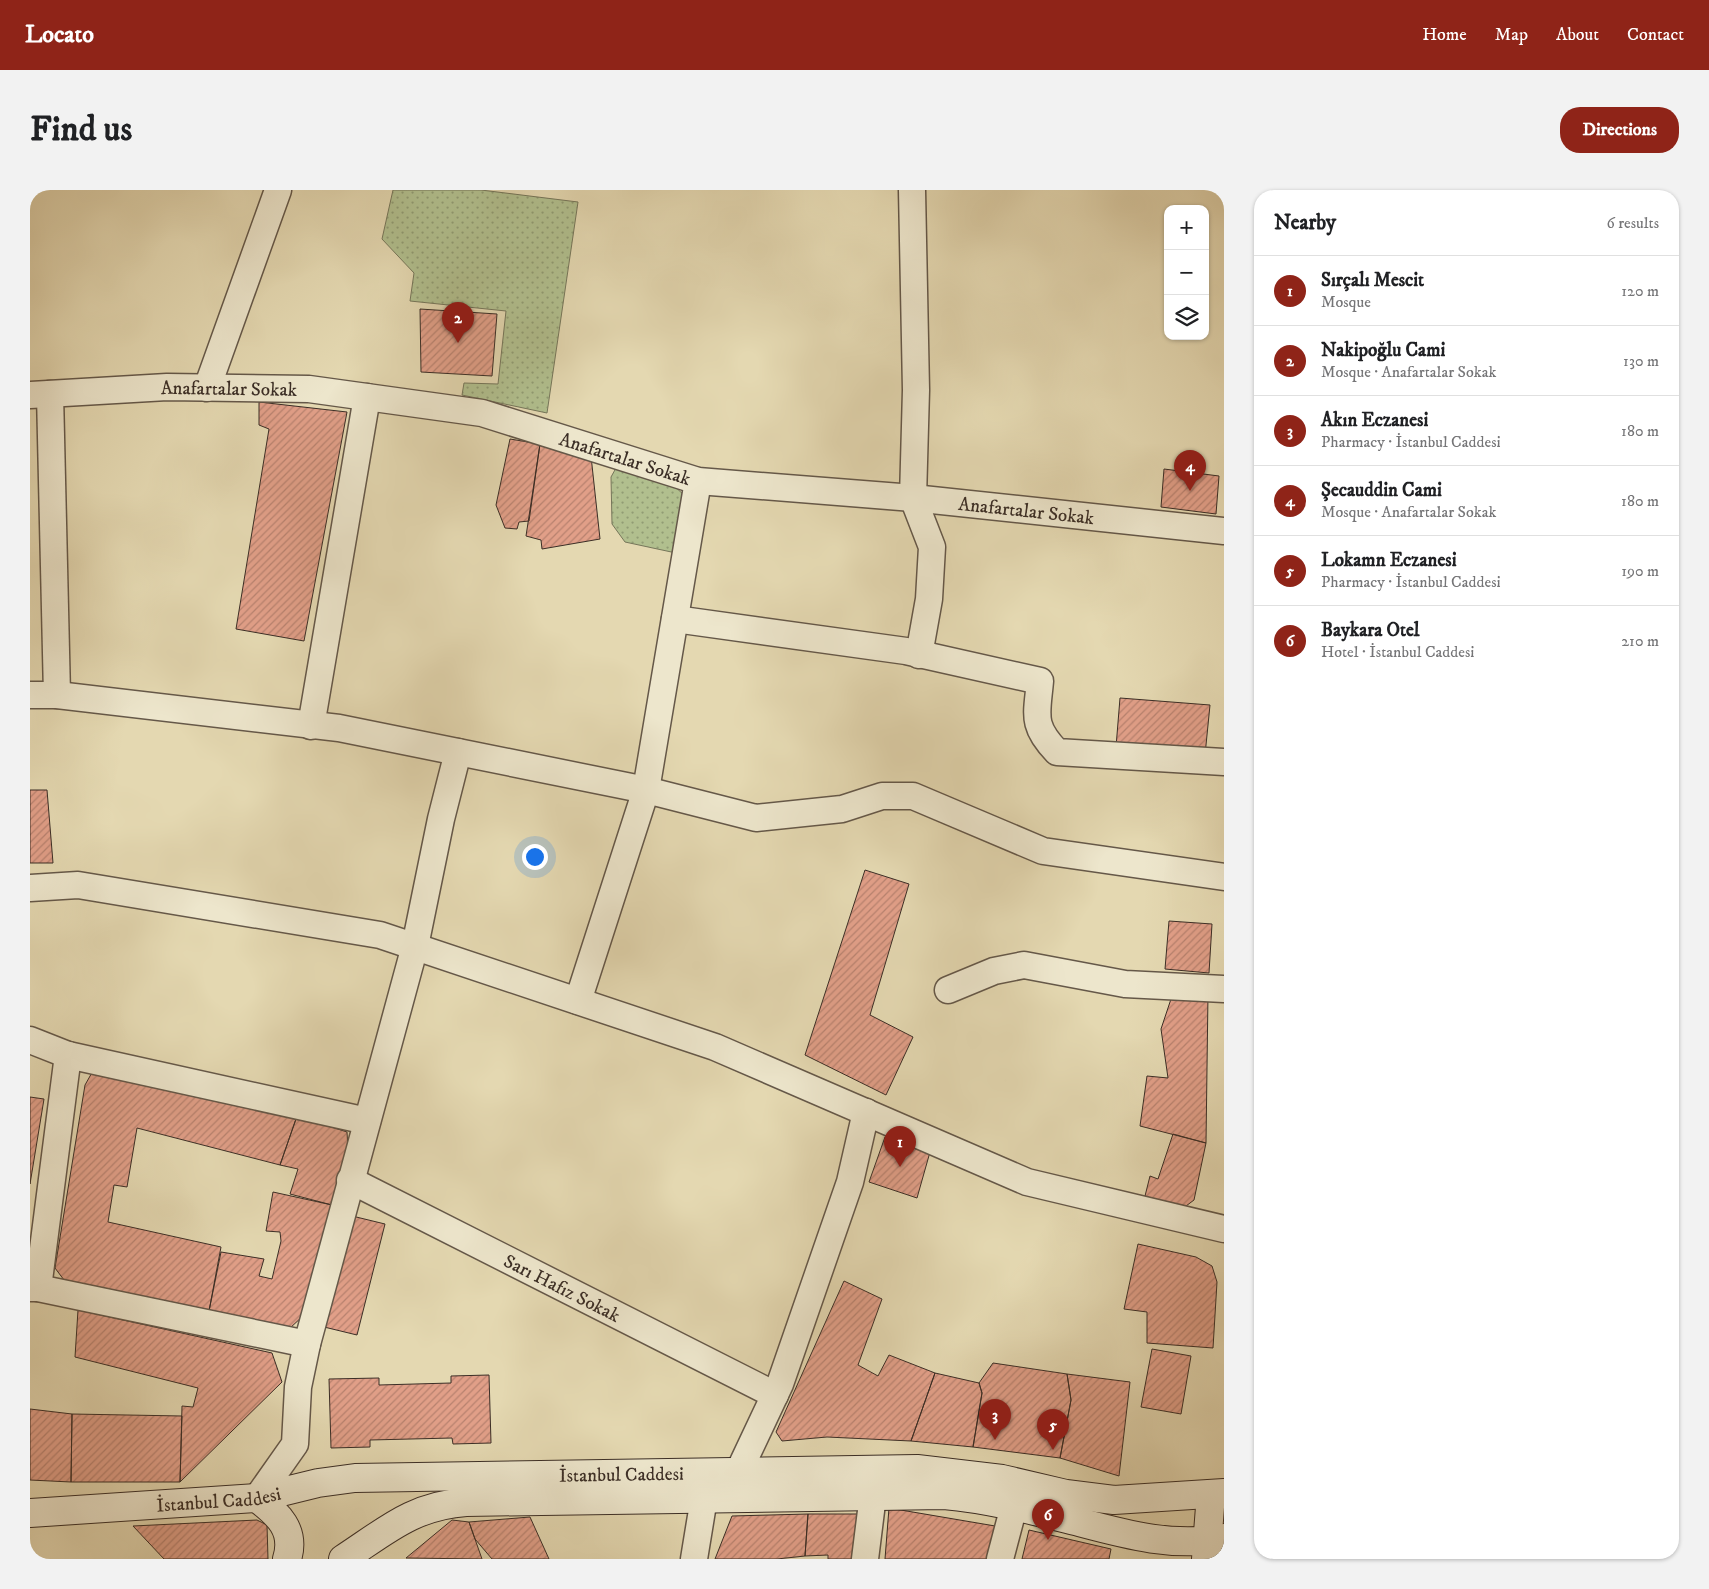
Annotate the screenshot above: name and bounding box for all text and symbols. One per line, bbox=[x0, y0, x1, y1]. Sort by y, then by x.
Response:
text: Locato bbox=[25, 20, 94, 50]
text: Home bbox=[1422, 24, 1467, 46]
text: Map bbox=[1495, 24, 1528, 46]
text: About bbox=[1556, 24, 1599, 46]
text: Contact bbox=[1627, 24, 1684, 46]
button: Directions bbox=[1560, 107, 1679, 153]
text: Find us bbox=[30, 108, 132, 152]
map controls bbox=[1164, 205, 1209, 340]
button: + bbox=[1164, 205, 1209, 250]
text: Nearby bbox=[1274, 210, 1336, 236]
text: 6 results bbox=[1606, 213, 1659, 233]
button: − bbox=[1164, 250, 1209, 295]
text: Sırçalı Mescit bbox=[1321, 269, 1424, 292]
text: 1 bbox=[1287, 281, 1293, 301]
text: 120 m bbox=[1621, 281, 1659, 301]
text: Mosque bbox=[1321, 292, 1371, 312]
button: layers bbox=[1164, 295, 1209, 340]
pin: 2 bbox=[442, 302, 474, 343]
text: Nakipoğlu Cami bbox=[1321, 339, 1445, 362]
text: 2 bbox=[1286, 351, 1294, 371]
text: 130 m bbox=[1623, 351, 1659, 371]
text: Mosque · Anafartalar Sokak bbox=[1321, 362, 1496, 382]
street label: Anafartalar Sokak bbox=[160, 377, 298, 402]
text: Akın Eczanesi bbox=[1321, 409, 1428, 432]
text: 3 bbox=[1287, 421, 1293, 441]
text: 180 m bbox=[1621, 421, 1659, 441]
street label: Anafartalar Sokak bbox=[556, 428, 694, 491]
text: Pharmacy · İstanbul Caddesi bbox=[1321, 432, 1501, 452]
pin: 4 bbox=[1174, 450, 1206, 491]
text: Şecauddin Cami bbox=[1321, 479, 1442, 502]
text: 4 bbox=[1285, 491, 1295, 511]
text: 180 m bbox=[1621, 491, 1659, 511]
street label: Anafartalar Sokak bbox=[957, 493, 1096, 530]
text: Mosque · Anafartalar Sokak bbox=[1321, 502, 1496, 522]
text: Lokamn Eczanesi bbox=[1321, 549, 1457, 572]
text: 5 bbox=[1286, 561, 1294, 581]
text: 190 m bbox=[1621, 561, 1659, 581]
text: Pharmacy · İstanbul Caddesi bbox=[1321, 572, 1501, 592]
text: Baykara Otel bbox=[1321, 619, 1420, 642]
text: 6 bbox=[1286, 631, 1294, 651]
text: 210 m bbox=[1621, 631, 1659, 651]
text: Hotel · İstanbul Caddesi bbox=[1321, 642, 1474, 662]
your location bbox=[522, 844, 548, 870]
pin: 1 bbox=[884, 1126, 916, 1167]
street label: Sarı Hafız Sokak bbox=[500, 1250, 624, 1328]
pin: 3 bbox=[979, 1399, 1011, 1440]
pin: 5 bbox=[1037, 1409, 1069, 1450]
street label: İstanbul Caddesi bbox=[559, 1463, 684, 1488]
street label: İstanbul Caddesi bbox=[155, 1483, 284, 1518]
pin: 6 bbox=[1032, 1499, 1064, 1540]

